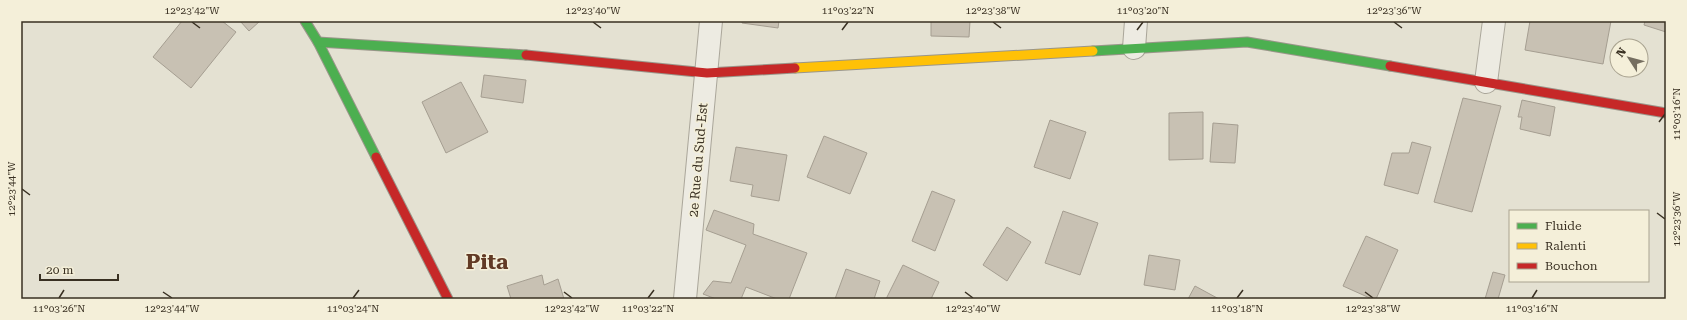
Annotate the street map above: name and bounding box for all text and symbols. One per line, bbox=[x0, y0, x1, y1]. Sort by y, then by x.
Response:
text: 12°23'42"W bbox=[165, 5, 220, 16]
text: 12°23'40"W bbox=[566, 5, 621, 16]
text: 11°03'22"N bbox=[822, 5, 874, 16]
text: 12°23'38"W bbox=[966, 5, 1021, 16]
text: 11°03'20"N bbox=[1117, 5, 1169, 16]
text: 12°23'36"W bbox=[1367, 5, 1422, 16]
north arrow bbox=[1609, 38, 1649, 78]
text: N bbox=[1614, 45, 1629, 60]
text: 11°03'16"N bbox=[1671, 88, 1682, 140]
street label: 2e Rue du Sud-Est bbox=[686, 102, 710, 218]
text: 12°23'44"W bbox=[6, 161, 17, 216]
text: 12°23'36"W bbox=[1671, 191, 1682, 246]
legend bbox=[1509, 210, 1649, 282]
text: Fluide bbox=[1545, 219, 1582, 233]
text: Ralenti bbox=[1545, 239, 1586, 253]
district label: Pita bbox=[466, 250, 509, 274]
scale bar bbox=[40, 256, 118, 282]
text: Bouchon bbox=[1545, 259, 1598, 273]
text: 20 m bbox=[46, 263, 73, 277]
text: 11°03'26"N bbox=[33, 303, 85, 314]
text: 12°23'44"W bbox=[145, 303, 200, 314]
text: 11°03'24"N bbox=[327, 303, 379, 314]
text: 12°23'42"W bbox=[545, 303, 600, 314]
text: 11°03'22"N bbox=[622, 303, 674, 314]
text: 12°23'40"W bbox=[946, 303, 1001, 314]
text: 11°03'18"N bbox=[1211, 303, 1263, 314]
text: 12°23'38"W bbox=[1346, 303, 1401, 314]
text: 11°03'16"N bbox=[1506, 303, 1558, 314]

